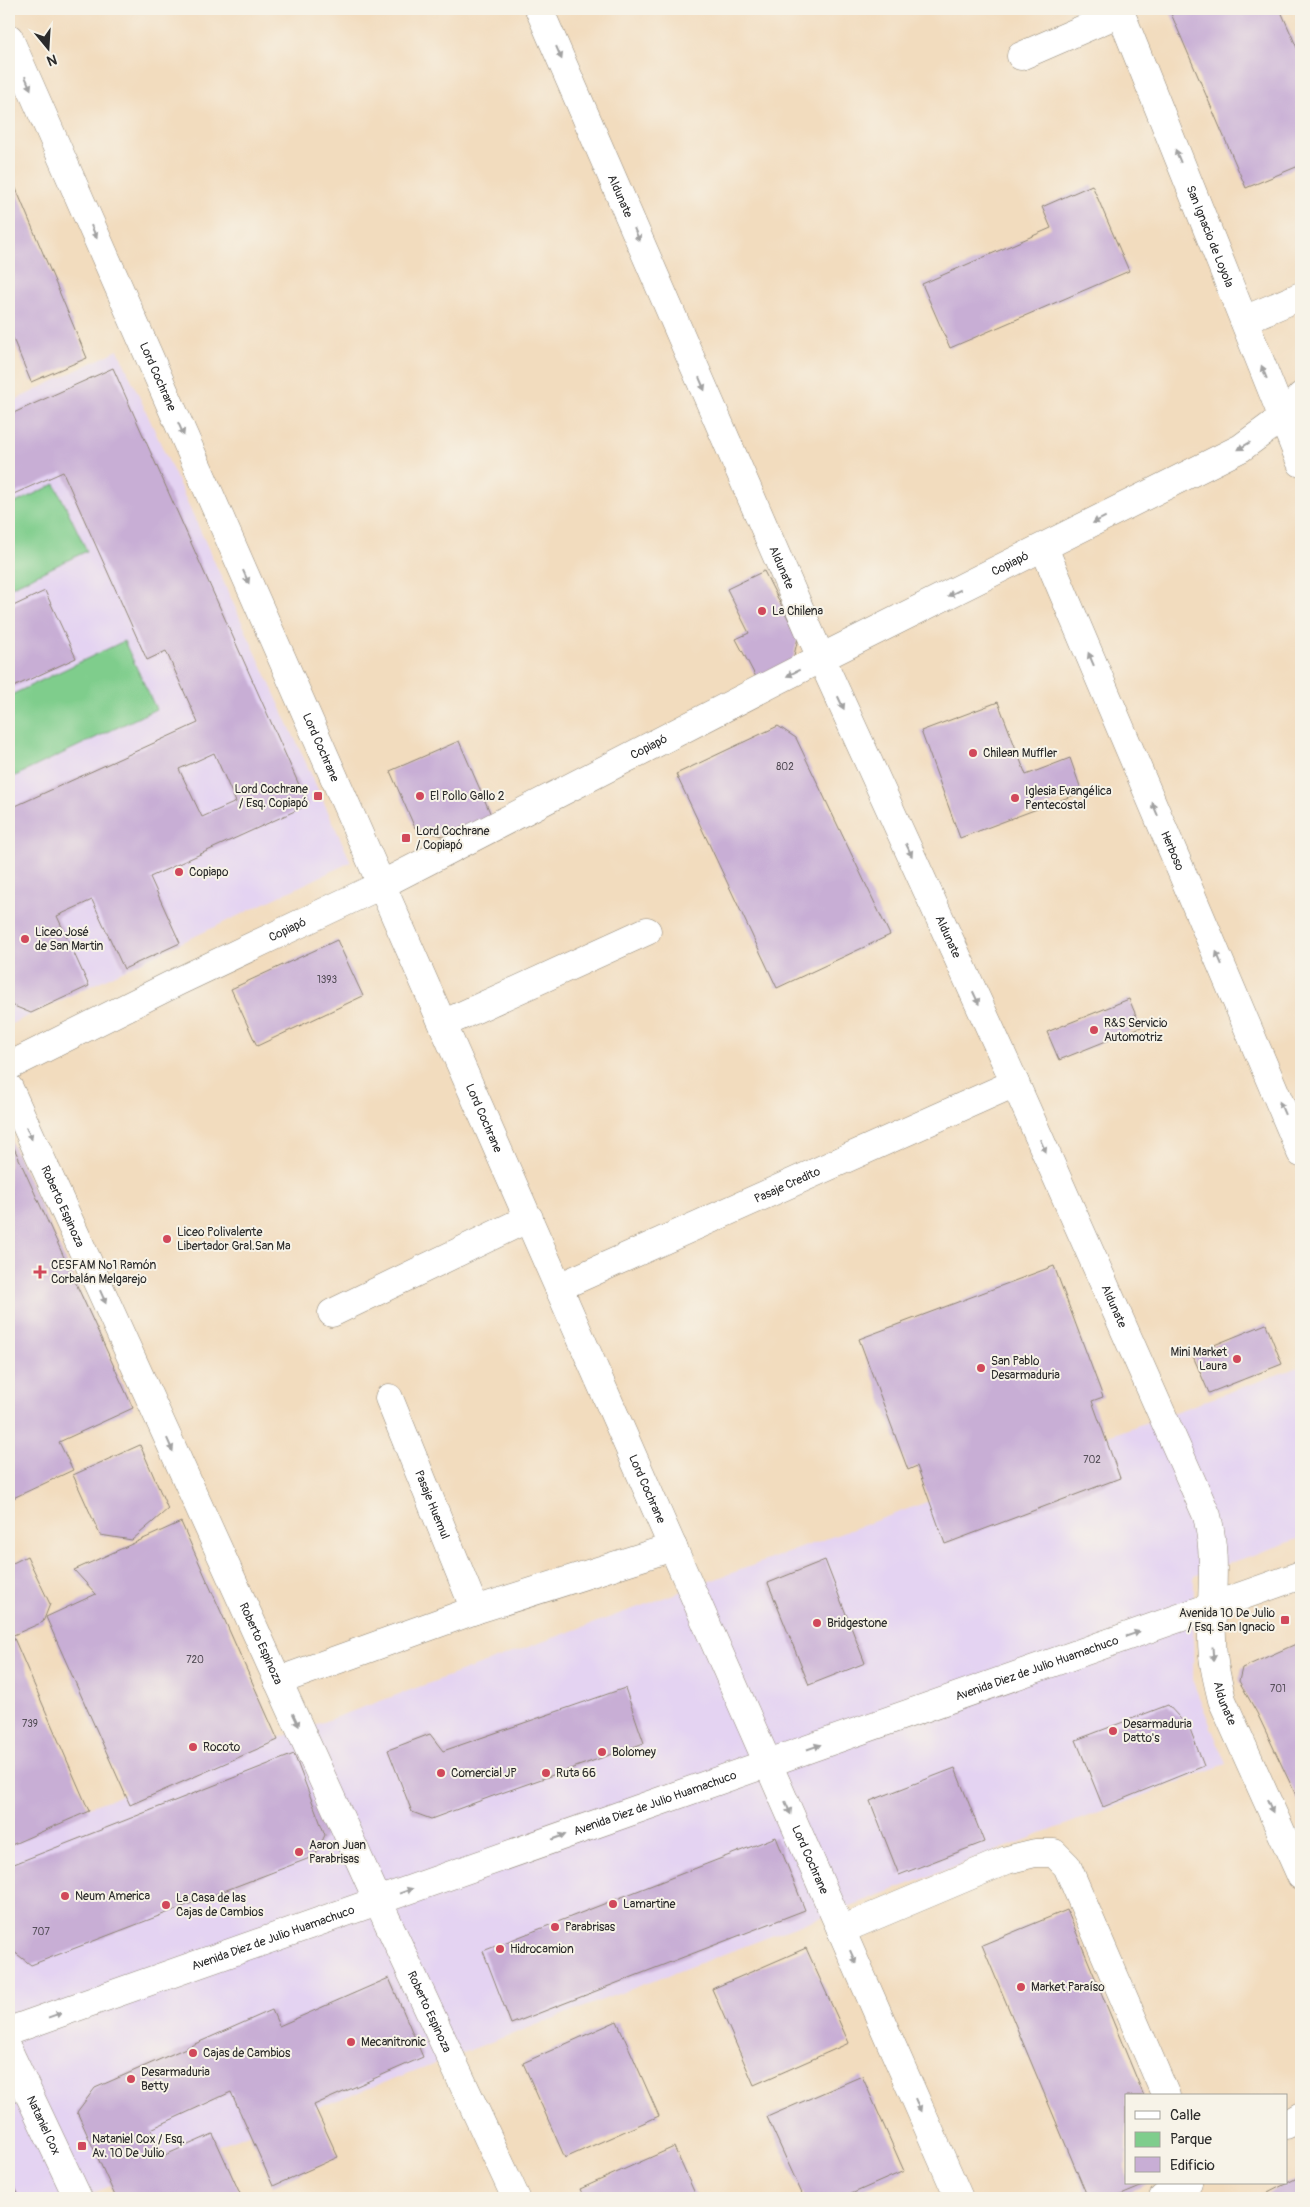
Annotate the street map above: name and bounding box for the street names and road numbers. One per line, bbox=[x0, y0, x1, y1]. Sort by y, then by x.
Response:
street label: Aldunate bbox=[604, 172, 636, 220]
street label: San Ignacio de Loyola bbox=[1183, 183, 1237, 290]
street label: Lord Cochrane bbox=[136, 340, 180, 413]
street label: Aldunate bbox=[766, 544, 798, 591]
street label: Copiapó bbox=[989, 548, 1031, 579]
street label: Lord Cochrane bbox=[299, 711, 343, 784]
street label: Copiapó bbox=[628, 731, 670, 763]
street label: Herboso bbox=[1158, 829, 1188, 873]
street label: Aldunate bbox=[932, 913, 965, 961]
street label: Copiapó bbox=[266, 914, 309, 945]
street label: Lord Cochrane bbox=[462, 1081, 506, 1155]
street label: Roberto Espinoza bbox=[38, 1163, 88, 1250]
street label: Pasaje Credito bbox=[752, 1163, 823, 1206]
street label: Aldunate bbox=[1098, 1282, 1130, 1330]
street label: Lord Cochrane bbox=[625, 1452, 669, 1526]
street label: Pasaje Huemul bbox=[412, 1468, 453, 1541]
street label: Roberto Espinoza bbox=[236, 1600, 286, 1687]
street label: Avenida Diez de Julio Huamachuco bbox=[953, 1632, 1121, 1704]
street label: Aldunate bbox=[1210, 1680, 1240, 1728]
street label: Avenida Diez de Julio Huamachuco bbox=[571, 1767, 739, 1839]
street label: Lord Cochrane bbox=[788, 1823, 832, 1896]
street label: Avenida Diez de Julio Huamachuco bbox=[189, 1902, 357, 1973]
street label: Roberto Espinoza bbox=[404, 1969, 455, 2055]
street label: Nataniel Cox bbox=[23, 2093, 64, 2157]

